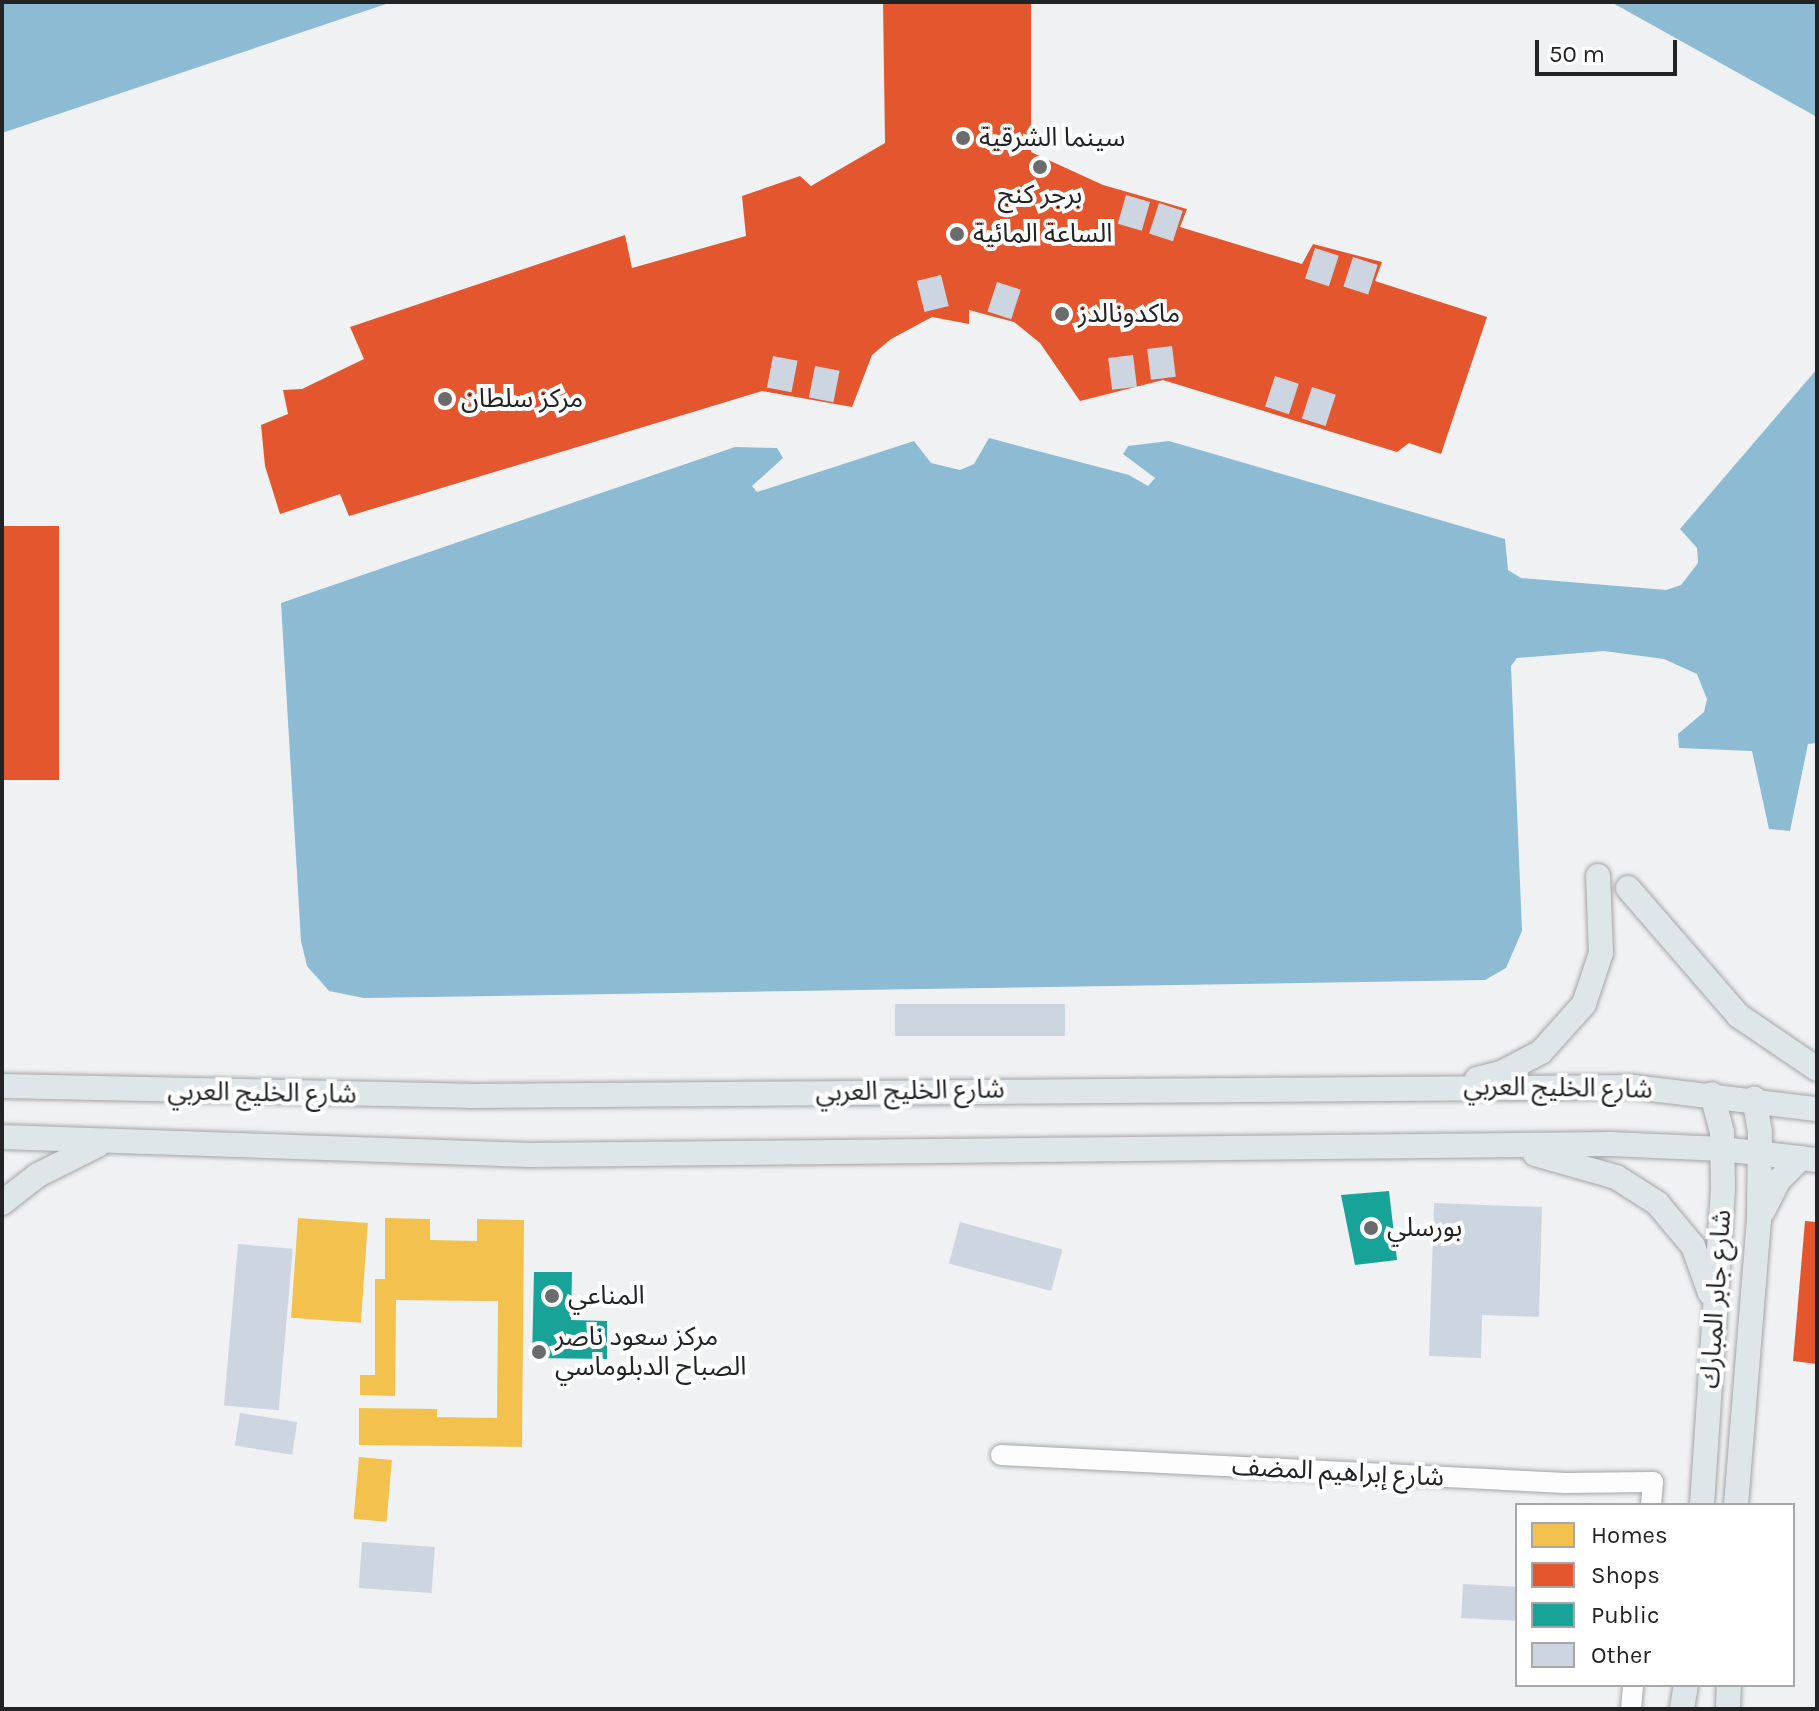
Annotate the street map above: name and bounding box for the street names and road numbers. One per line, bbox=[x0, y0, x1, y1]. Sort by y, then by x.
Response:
street label: شارع الخليج العربي bbox=[1463, 1071, 1653, 1105]
street label: شارع الخليج العربي bbox=[815, 1074, 1005, 1108]
street label: شارع الخليج العربي bbox=[167, 1076, 357, 1110]
street label: شارع جابر المبارك bbox=[1694, 1208, 1738, 1390]
street label: شارع إبراهيم المضف bbox=[1231, 1451, 1445, 1493]

